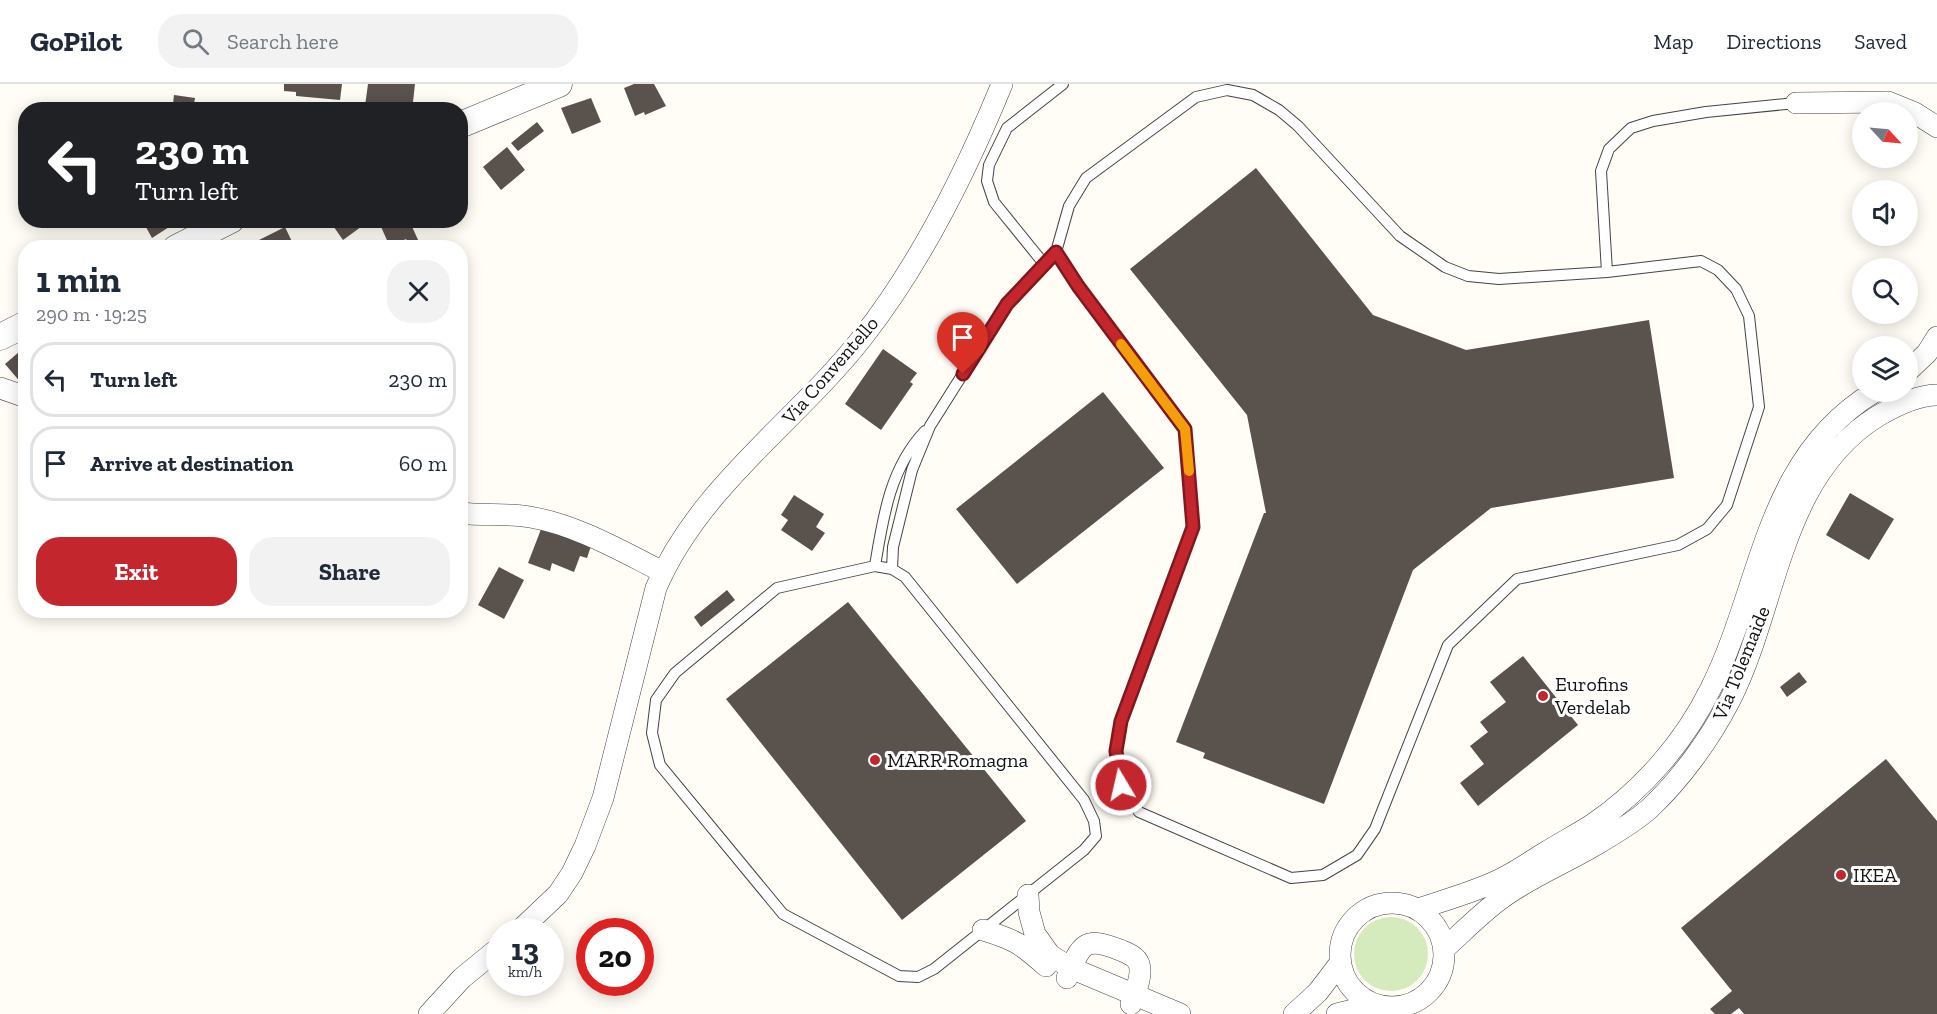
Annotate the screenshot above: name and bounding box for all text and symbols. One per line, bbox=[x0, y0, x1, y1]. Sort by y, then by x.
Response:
search box bbox=[158, 14, 578, 68]
text: GoPilot bbox=[30, 25, 122, 58]
icon: search bbox=[179, 25, 212, 58]
text: Search here bbox=[227, 28, 338, 55]
text: Map bbox=[1654, 29, 1694, 54]
text: Directions bbox=[1727, 29, 1821, 54]
text: Saved bbox=[1854, 29, 1907, 54]
north arrow bbox=[1852, 102, 1918, 168]
map controls bbox=[1852, 102, 1918, 402]
text: 230 m bbox=[135, 124, 249, 175]
icon: left bbox=[36, 126, 114, 204]
text: Turn left bbox=[135, 175, 238, 207]
button: sound bbox=[1852, 180, 1918, 246]
text: 1 min bbox=[36, 258, 121, 301]
button: search bbox=[1852, 258, 1918, 324]
button: close bbox=[387, 260, 450, 323]
text: 290 m · 19:25 bbox=[36, 302, 147, 326]
street label: Via Conventello bbox=[776, 311, 883, 430]
pin bbox=[937, 312, 988, 374]
icon: arrive bbox=[946, 321, 979, 354]
button: layers bbox=[1852, 336, 1918, 402]
icon: left bbox=[39, 363, 72, 396]
text: Turn left bbox=[90, 366, 177, 393]
text: 230 m bbox=[388, 366, 447, 393]
icon: arrive bbox=[39, 447, 72, 480]
text: Arrive at destination bbox=[90, 450, 293, 477]
text: 60 m bbox=[399, 450, 447, 477]
button: Exit bbox=[36, 537, 237, 606]
button: Share bbox=[249, 537, 450, 606]
street label: Via Tolemaide bbox=[1707, 602, 1775, 725]
place label: Eurofins Verdelab bbox=[1554, 672, 1630, 719]
marker: Eurofins Verdelab bbox=[1536, 689, 1550, 703]
place label: MARR Romagna bbox=[887, 748, 1029, 772]
marker: MARR Romagna bbox=[868, 753, 882, 767]
position arrow bbox=[1089, 753, 1153, 817]
place label: IKEA bbox=[1853, 863, 1898, 887]
marker: IKEA bbox=[1834, 868, 1848, 882]
speed limit sign: 20 bbox=[576, 918, 654, 996]
text: 13 bbox=[511, 932, 539, 968]
text: km/h bbox=[508, 963, 542, 981]

